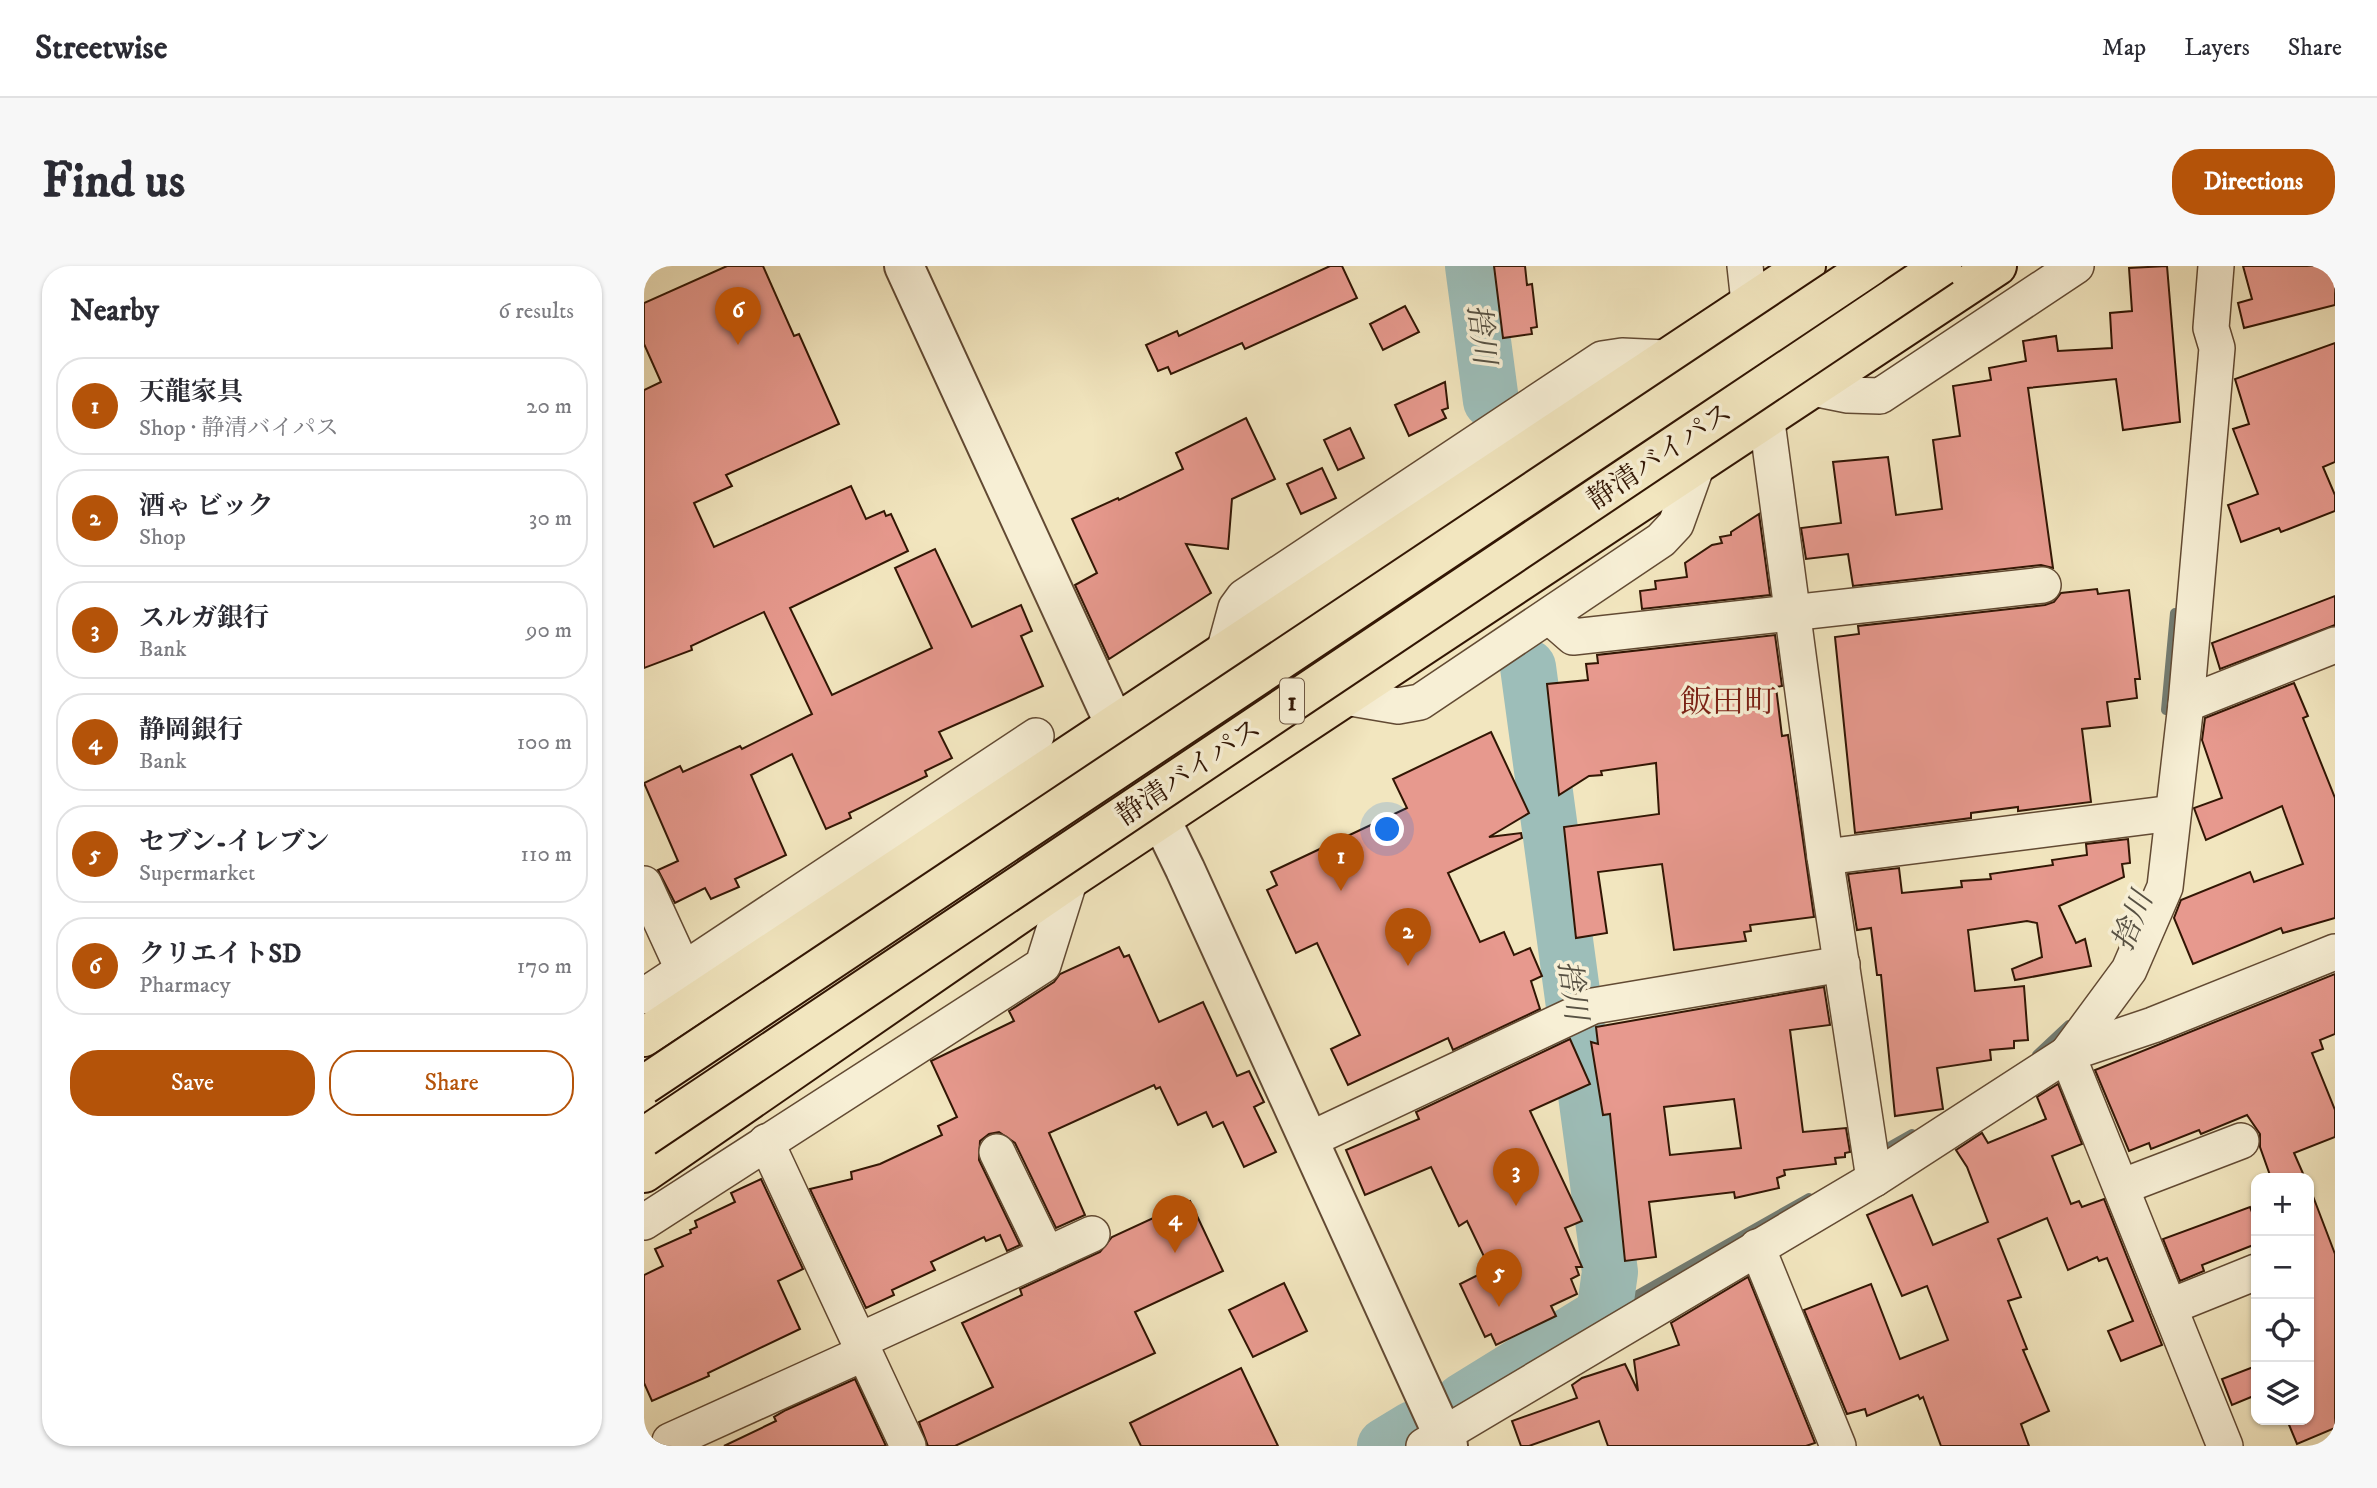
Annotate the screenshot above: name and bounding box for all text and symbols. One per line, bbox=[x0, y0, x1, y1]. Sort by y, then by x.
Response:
text: Streetwise bbox=[35, 28, 167, 69]
text: Map bbox=[2102, 33, 2146, 63]
text: Layers bbox=[2184, 33, 2250, 63]
text: Share bbox=[2288, 33, 2342, 63]
button: Directions bbox=[2172, 149, 2335, 215]
text: Find us bbox=[42, 151, 185, 213]
pin: 6 bbox=[715, 287, 761, 345]
text: Nearby bbox=[70, 293, 159, 330]
text: 6 results bbox=[498, 297, 574, 326]
water label: 捨川 bbox=[1458, 302, 1503, 369]
text: 天龍家具 bbox=[139, 376, 243, 409]
text: 1 bbox=[91, 392, 99, 421]
text: 20 m bbox=[526, 392, 572, 421]
street label: 静清バイパス bbox=[1581, 395, 1739, 518]
text: Shop · 静清バイパス bbox=[139, 414, 339, 443]
text: 酒ゃ ビック bbox=[139, 490, 274, 523]
text: 2 bbox=[89, 504, 101, 533]
text: 30 m bbox=[529, 504, 572, 533]
text: Shop bbox=[139, 523, 186, 552]
text: スルガ銀行 bbox=[139, 602, 269, 635]
text: 3 bbox=[91, 616, 99, 645]
text: 90 m bbox=[526, 616, 572, 645]
text: Bank bbox=[139, 635, 187, 664]
road number: 1 bbox=[1280, 678, 1304, 724]
district label: 飯田町 bbox=[1680, 683, 1776, 723]
street label: 静清バイパス bbox=[1110, 711, 1268, 834]
text: 静岡銀行 bbox=[139, 714, 243, 747]
text: 4 bbox=[88, 728, 102, 757]
text: 100 m bbox=[517, 728, 572, 757]
text: Bank bbox=[139, 747, 187, 776]
your location bbox=[1370, 812, 1404, 846]
text: セブン-イレブン bbox=[139, 826, 329, 859]
pin: 1 bbox=[1318, 833, 1364, 891]
text: 5 bbox=[89, 840, 101, 869]
text: 110 m bbox=[521, 840, 572, 869]
text: Supermarket bbox=[139, 859, 255, 888]
water label: 捨川 bbox=[2105, 884, 2163, 956]
pin: 2 bbox=[1385, 908, 1431, 966]
text: クリエイトSD bbox=[139, 938, 302, 971]
text: 6 bbox=[89, 952, 101, 981]
text: 170 m bbox=[517, 952, 572, 981]
water label: 捨川 bbox=[1549, 958, 1594, 1025]
text: Pharmacy bbox=[139, 971, 231, 1000]
button: Save bbox=[70, 1050, 315, 1116]
button: Share bbox=[329, 1050, 574, 1116]
pin: 3 bbox=[1493, 1148, 1539, 1206]
map controls bbox=[2251, 1173, 2314, 1425]
button: + bbox=[2251, 1173, 2314, 1236]
pin: 4 bbox=[1152, 1195, 1198, 1253]
button: − bbox=[2251, 1236, 2314, 1299]
pin: 5 bbox=[1476, 1249, 1522, 1307]
button: locate bbox=[2251, 1299, 2314, 1362]
button: layers bbox=[2251, 1362, 2314, 1425]

